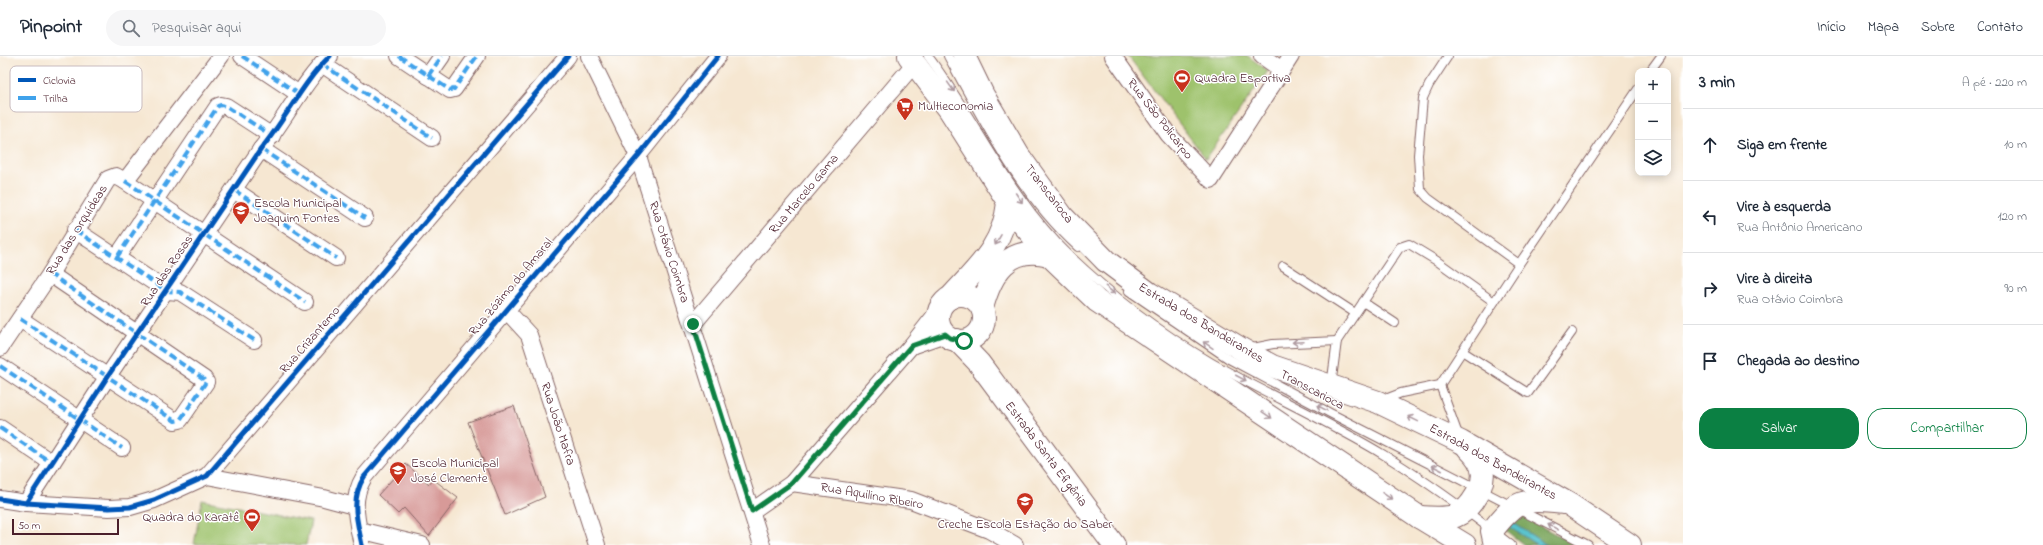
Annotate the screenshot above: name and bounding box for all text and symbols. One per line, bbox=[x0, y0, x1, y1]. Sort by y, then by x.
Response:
search box bbox=[106, 10, 386, 46]
text: Pinpoint bbox=[20, 14, 82, 41]
icon: search bbox=[120, 17, 142, 39]
text: Pesquisar aqui bbox=[152, 17, 241, 39]
text: Início bbox=[1817, 17, 1846, 38]
text: Mapa bbox=[1868, 17, 1899, 38]
text: Sobre bbox=[1921, 17, 1955, 38]
text: Contato bbox=[1977, 17, 2023, 38]
legend bbox=[10, 66, 142, 112]
sports icon: Quadra Esportiva bbox=[1172, 68, 1192, 93]
map controls bbox=[1635, 68, 1671, 176]
button: + bbox=[1635, 68, 1671, 104]
place label: Quadra Esportiva bbox=[1195, 69, 1291, 88]
text: 3 min bbox=[1699, 70, 1735, 95]
text: Ciclovia bbox=[43, 73, 76, 89]
text: A pé · 220 m bbox=[1962, 73, 2027, 92]
street label: Rua São Policarpo bbox=[1122, 75, 1198, 164]
one-way arrow bbox=[947, 81, 955, 92]
text: Trilha bbox=[43, 91, 68, 107]
supermarket icon: Multieconomia bbox=[895, 96, 915, 121]
place label: Multieconomia bbox=[918, 97, 993, 116]
button: − bbox=[1635, 104, 1671, 140]
icon: ahead bbox=[1699, 134, 1721, 156]
text: Siga em frente bbox=[1737, 134, 1827, 156]
text: 10 m bbox=[2004, 135, 2027, 154]
button: layers bbox=[1635, 140, 1671, 176]
street label: Rua Marcelo Gama bbox=[765, 150, 843, 238]
street label: Transcarioca bbox=[1020, 160, 1078, 228]
street label: Rua das Orquídeas bbox=[42, 181, 113, 279]
one-way arrow bbox=[1015, 192, 1023, 203]
place label: Escola Municipal Joaquim Fontes bbox=[254, 194, 342, 228]
text: Vire à esquerda bbox=[1737, 196, 1831, 218]
street label: Rua Otávio Coimbra bbox=[644, 199, 694, 305]
school or university icon: Escola Municipal Joaquim Fontes bbox=[231, 200, 251, 225]
icon: left bbox=[1699, 206, 1721, 228]
text: 120 m bbox=[1997, 207, 2027, 226]
text: Rua Antônio Americano bbox=[1737, 218, 1862, 237]
street label: Rua das Rosas bbox=[136, 231, 198, 311]
street label: Rua Zózimo do Amaral bbox=[464, 234, 558, 340]
one-way arrow bbox=[993, 234, 1001, 246]
text: Vire à direita bbox=[1737, 268, 1812, 290]
street label: Estrada dos Bandeirantes bbox=[1135, 278, 1268, 368]
icon: right bbox=[1699, 278, 1721, 300]
text: 90 m bbox=[2004, 279, 2027, 298]
one-way arrow bbox=[1105, 286, 1116, 295]
text: Rua Otávio Coimbra bbox=[1737, 290, 1843, 309]
street label: Rua Crizantemo bbox=[275, 302, 345, 378]
route end bbox=[684, 315, 702, 333]
route start bbox=[955, 332, 973, 350]
one-way arrow bbox=[1292, 339, 1305, 346]
one-way arrow bbox=[1203, 341, 1214, 349]
icon: arrive bbox=[1699, 350, 1721, 372]
text: Chegada ao destino bbox=[1737, 350, 1860, 372]
street label: Transcarioca bbox=[1277, 365, 1347, 415]
one-way arrow bbox=[1235, 374, 1247, 382]
street label: Rua João Mafra bbox=[536, 380, 580, 468]
street label: Estrada Santa Efigênia bbox=[999, 397, 1092, 511]
one-way arrow bbox=[1316, 404, 1328, 412]
button: Salvar bbox=[1699, 408, 1859, 449]
button: Compartilhar bbox=[1867, 408, 2027, 449]
one-way arrow bbox=[1261, 411, 1272, 419]
one-way arrow bbox=[1408, 415, 1420, 422]
street label: Estrada dos Bandeirantes bbox=[1426, 419, 1561, 505]
place label: Escola Municipal José Clemente bbox=[411, 454, 499, 488]
school or university icon: Escola Municipal José Clemente bbox=[388, 460, 408, 485]
one-way arrow bbox=[1431, 464, 1443, 471]
street label: Rua Aquilino Ribeiro bbox=[819, 478, 925, 514]
school or university icon: Creche Escola Estação do Saber bbox=[1015, 491, 1035, 516]
one-way arrow bbox=[1381, 492, 1392, 500]
sports icon: Quadra do Karatê bbox=[242, 507, 262, 532]
place label: Quadra do Karatê bbox=[143, 508, 239, 527]
place label: Creche Escola Estação do Saber bbox=[938, 515, 1113, 534]
scale bar bbox=[12, 517, 119, 536]
text: 50 m bbox=[18, 518, 40, 534]
one-way arrow bbox=[1547, 523, 1559, 530]

